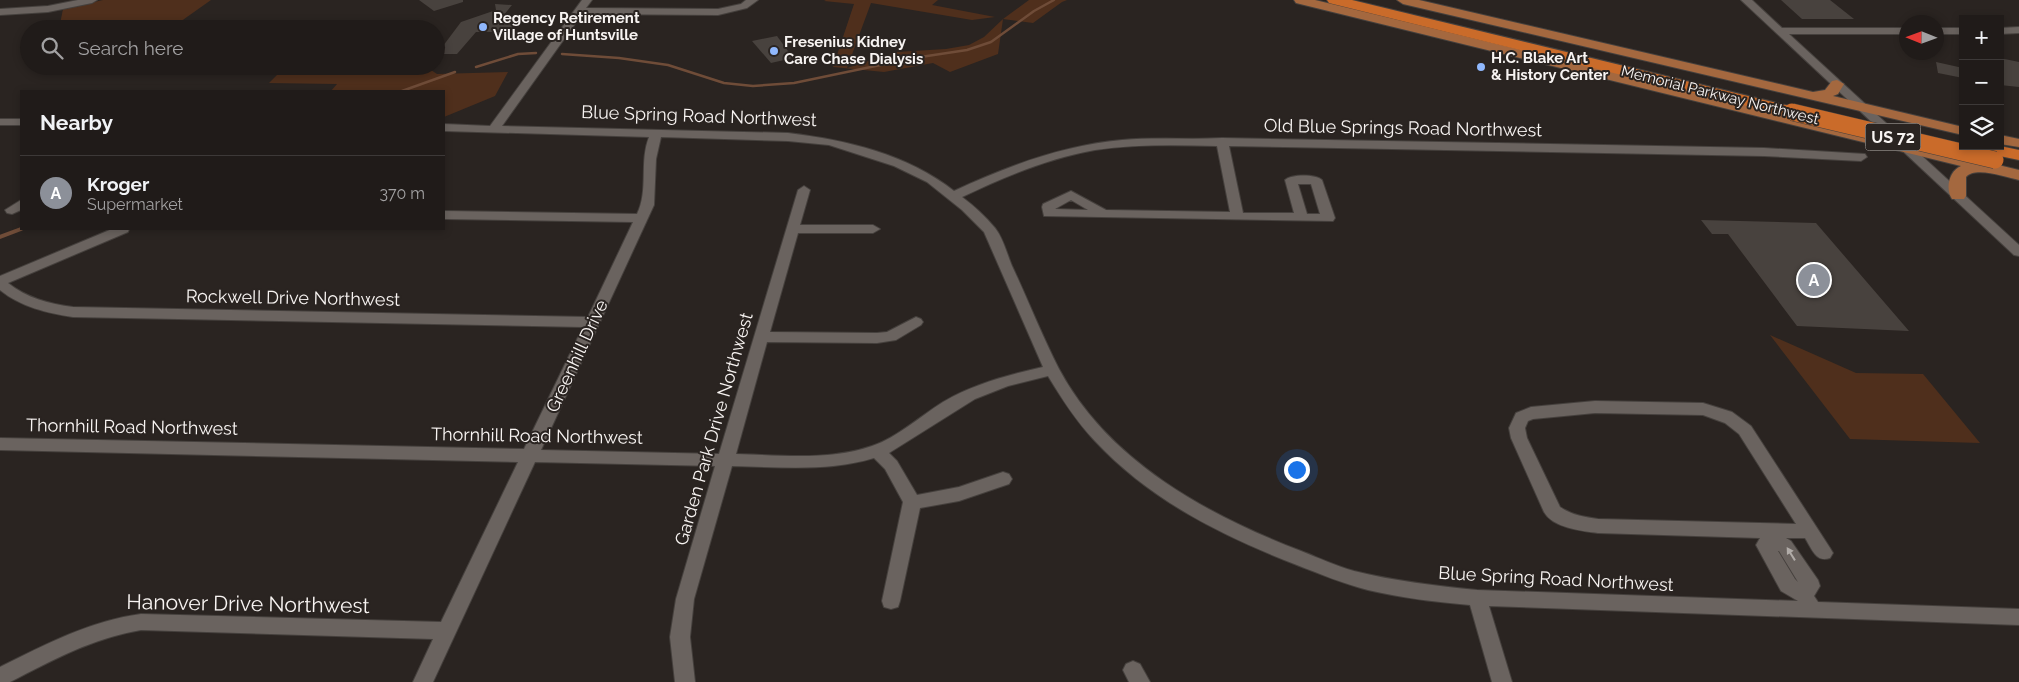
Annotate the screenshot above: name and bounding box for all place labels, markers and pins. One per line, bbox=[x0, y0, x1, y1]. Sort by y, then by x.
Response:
place label: Regency Retirement Village of Huntsville bbox=[493, 9, 640, 44]
marker: Regency Retirement Village of Huntsville bbox=[477, 21, 489, 33]
place label: Fresenius Kidney Care Chase Dialysis bbox=[784, 33, 923, 68]
marker: Fresenius Kidney Care Chase Dialysis bbox=[768, 45, 780, 57]
place label: H.C. Blake Art & History Center bbox=[1491, 49, 1609, 84]
marker: H.C. Blake Art & History Center bbox=[1475, 61, 1487, 73]
pin: A bbox=[1798, 261, 1830, 299]

